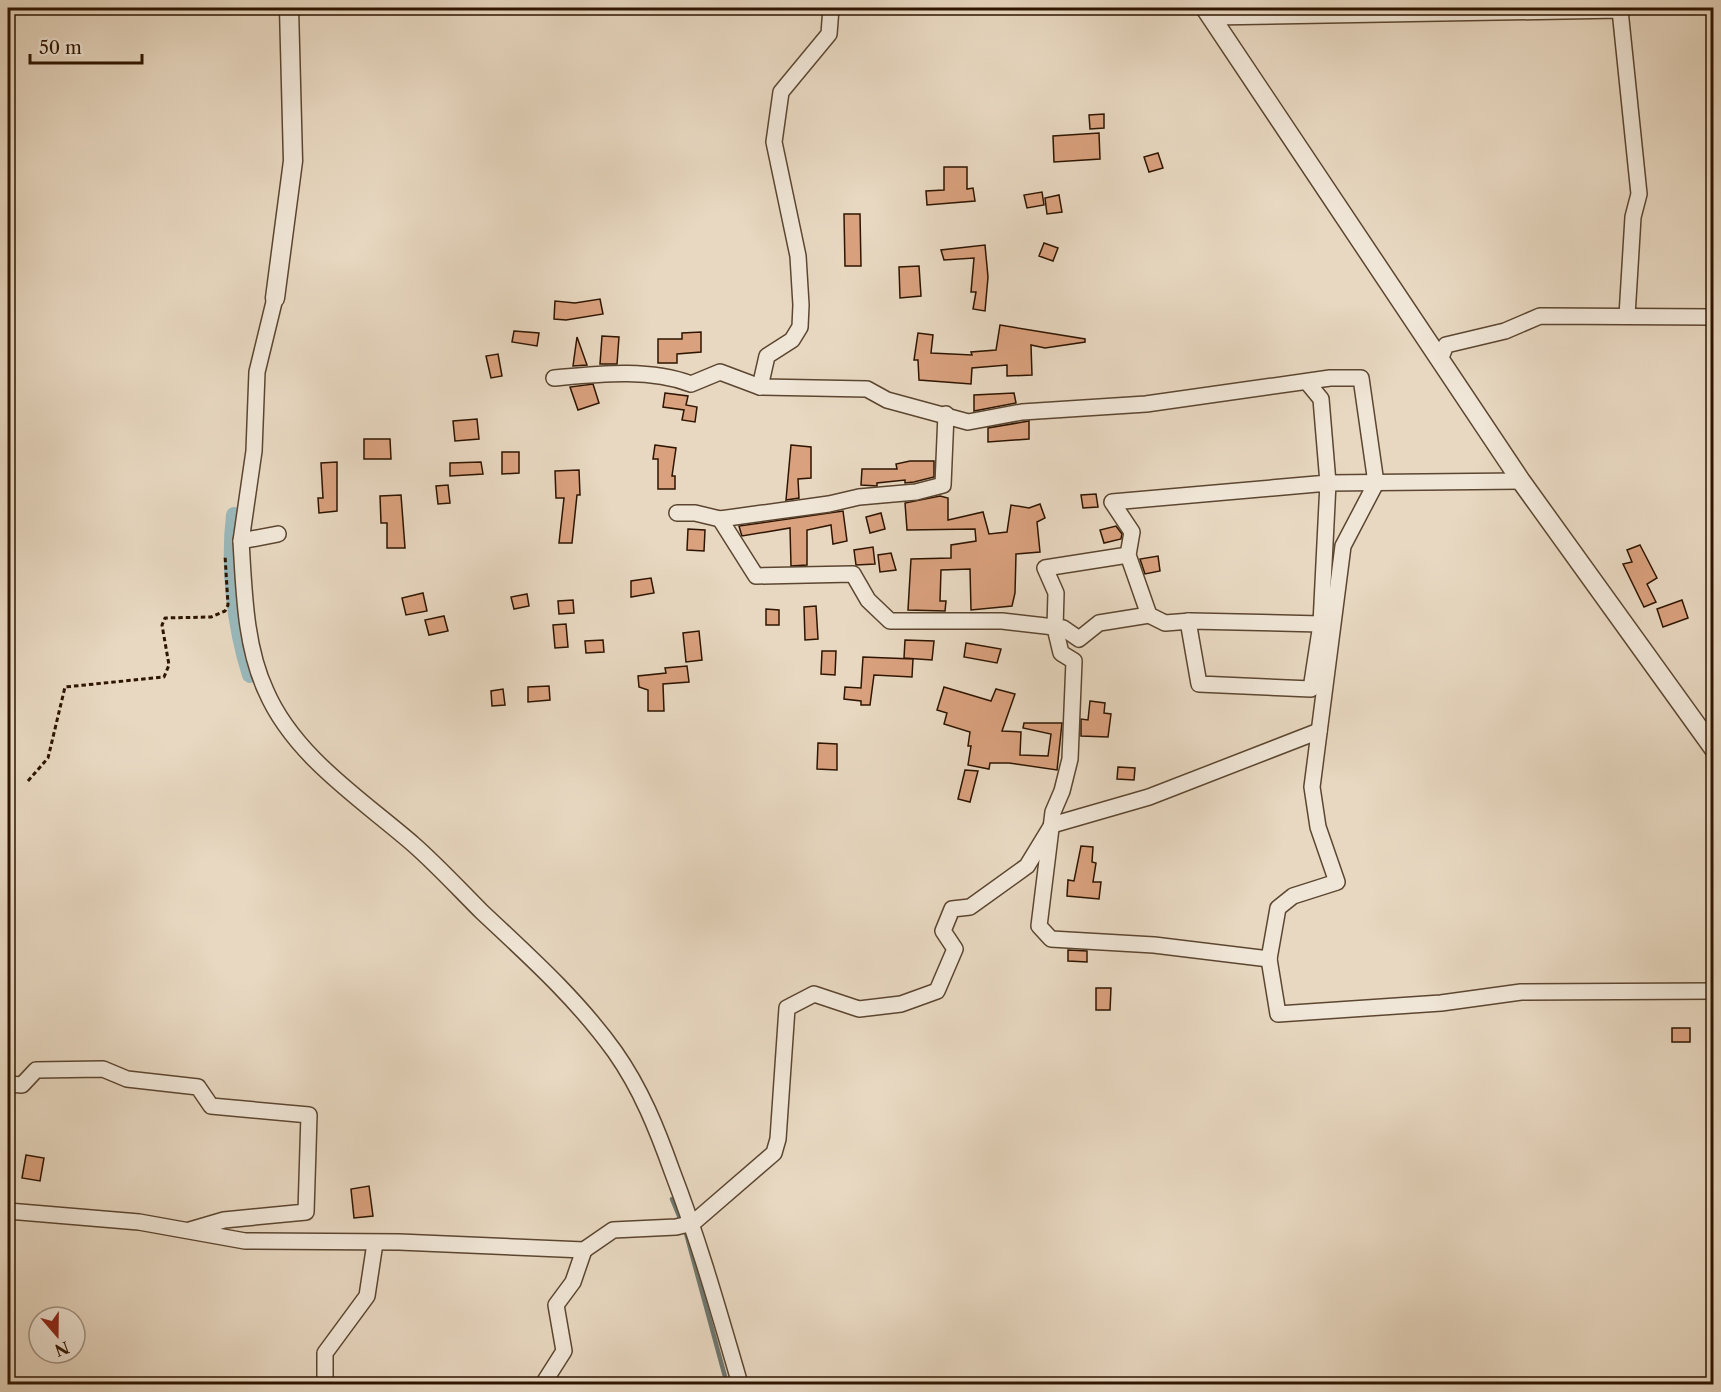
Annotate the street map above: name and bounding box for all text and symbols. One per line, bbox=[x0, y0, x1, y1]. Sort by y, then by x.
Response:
scale bar bbox=[30, 27, 142, 65]
text: 50 m bbox=[39, 37, 82, 59]
north arrow bbox=[27, 1305, 87, 1365]
text: N bbox=[52, 1337, 72, 1361]

